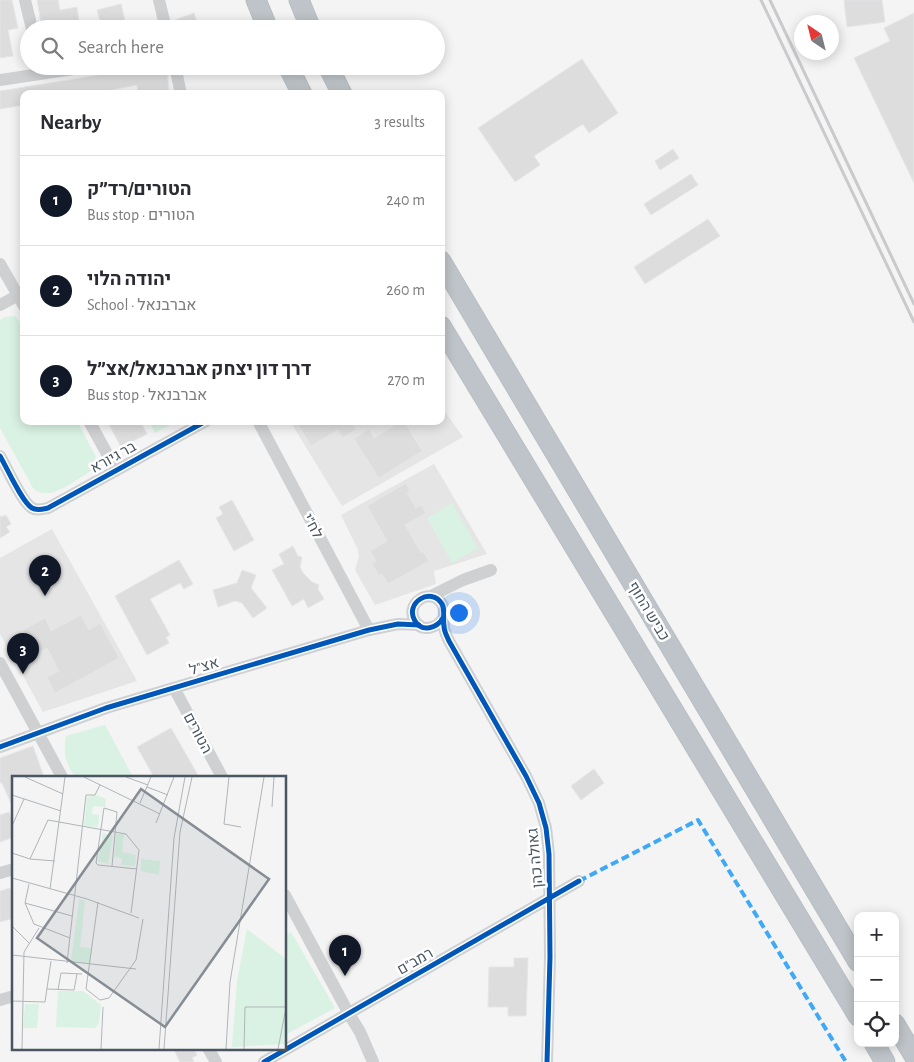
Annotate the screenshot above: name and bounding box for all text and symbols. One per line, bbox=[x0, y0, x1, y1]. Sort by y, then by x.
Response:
north arrow bbox=[794, 15, 839, 60]
search box bbox=[20, 20, 445, 75]
icon: search bbox=[38, 34, 66, 62]
text: Search here bbox=[78, 38, 164, 57]
text: Nearby bbox=[40, 112, 101, 133]
text: 3 results bbox=[374, 114, 425, 130]
text: הטורים/רד״ק bbox=[87, 180, 192, 199]
text: 1 bbox=[53, 192, 59, 208]
text: 240 m bbox=[386, 192, 425, 208]
text: Bus stop · הטורים bbox=[87, 207, 195, 223]
text: יהודה הלוי bbox=[87, 270, 171, 289]
text: 2 bbox=[52, 282, 60, 298]
text: 260 m bbox=[386, 282, 425, 298]
text: School · אברבנאל bbox=[87, 297, 197, 313]
text: דרך דון יצחק אברבנאל/אצ״ל bbox=[87, 360, 311, 379]
text: 3 bbox=[53, 372, 59, 388]
text: 270 m bbox=[387, 372, 425, 388]
text: Bus stop · אברבנאל bbox=[87, 387, 207, 403]
street label: בר גיורא bbox=[88, 439, 139, 476]
street label: לח"י bbox=[300, 511, 325, 541]
pin: 2 bbox=[29, 555, 61, 596]
street label: כביש החוף bbox=[625, 579, 672, 643]
your location bbox=[446, 600, 472, 626]
pin: 3 bbox=[7, 633, 39, 674]
street label: אצ"ל bbox=[188, 655, 220, 678]
street label: הטורים bbox=[181, 710, 214, 756]
inset map bbox=[12, 776, 286, 1050]
street label: גאולה כהן bbox=[525, 827, 546, 889]
map controls bbox=[854, 912, 899, 1047]
button: + bbox=[854, 912, 899, 957]
pin: 1 bbox=[329, 935, 361, 976]
street label: רמב"ם bbox=[395, 945, 436, 978]
button: − bbox=[854, 957, 899, 1002]
button: locate bbox=[854, 1002, 899, 1047]

